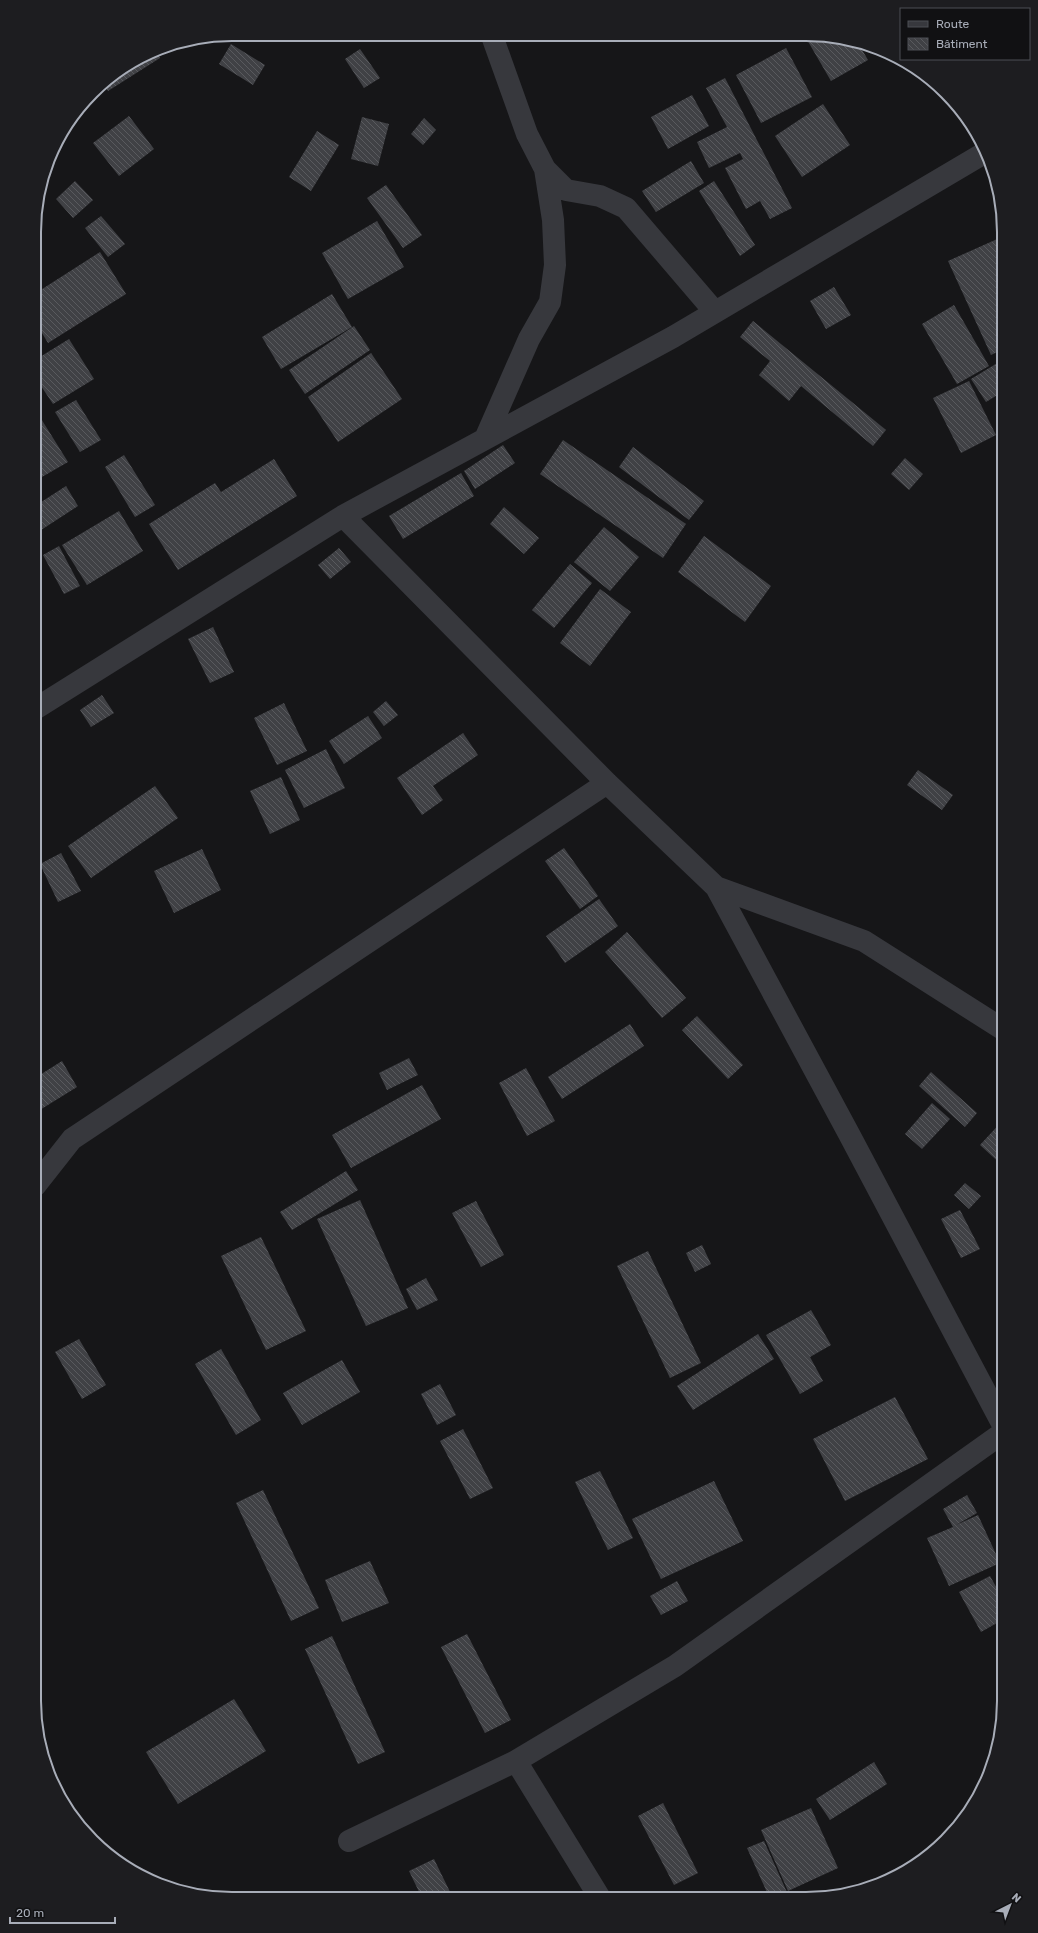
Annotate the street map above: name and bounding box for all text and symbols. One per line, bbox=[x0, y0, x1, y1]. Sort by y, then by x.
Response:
legend bbox=[900, 8, 1030, 60]
text: Route bbox=[936, 17, 970, 31]
text: Bâtiment bbox=[936, 37, 988, 51]
north arrow bbox=[990, 1885, 1030, 1925]
text: N bbox=[1009, 1890, 1024, 1905]
scale bar bbox=[10, 1899, 115, 1925]
text: 20 m bbox=[16, 1906, 44, 1920]

